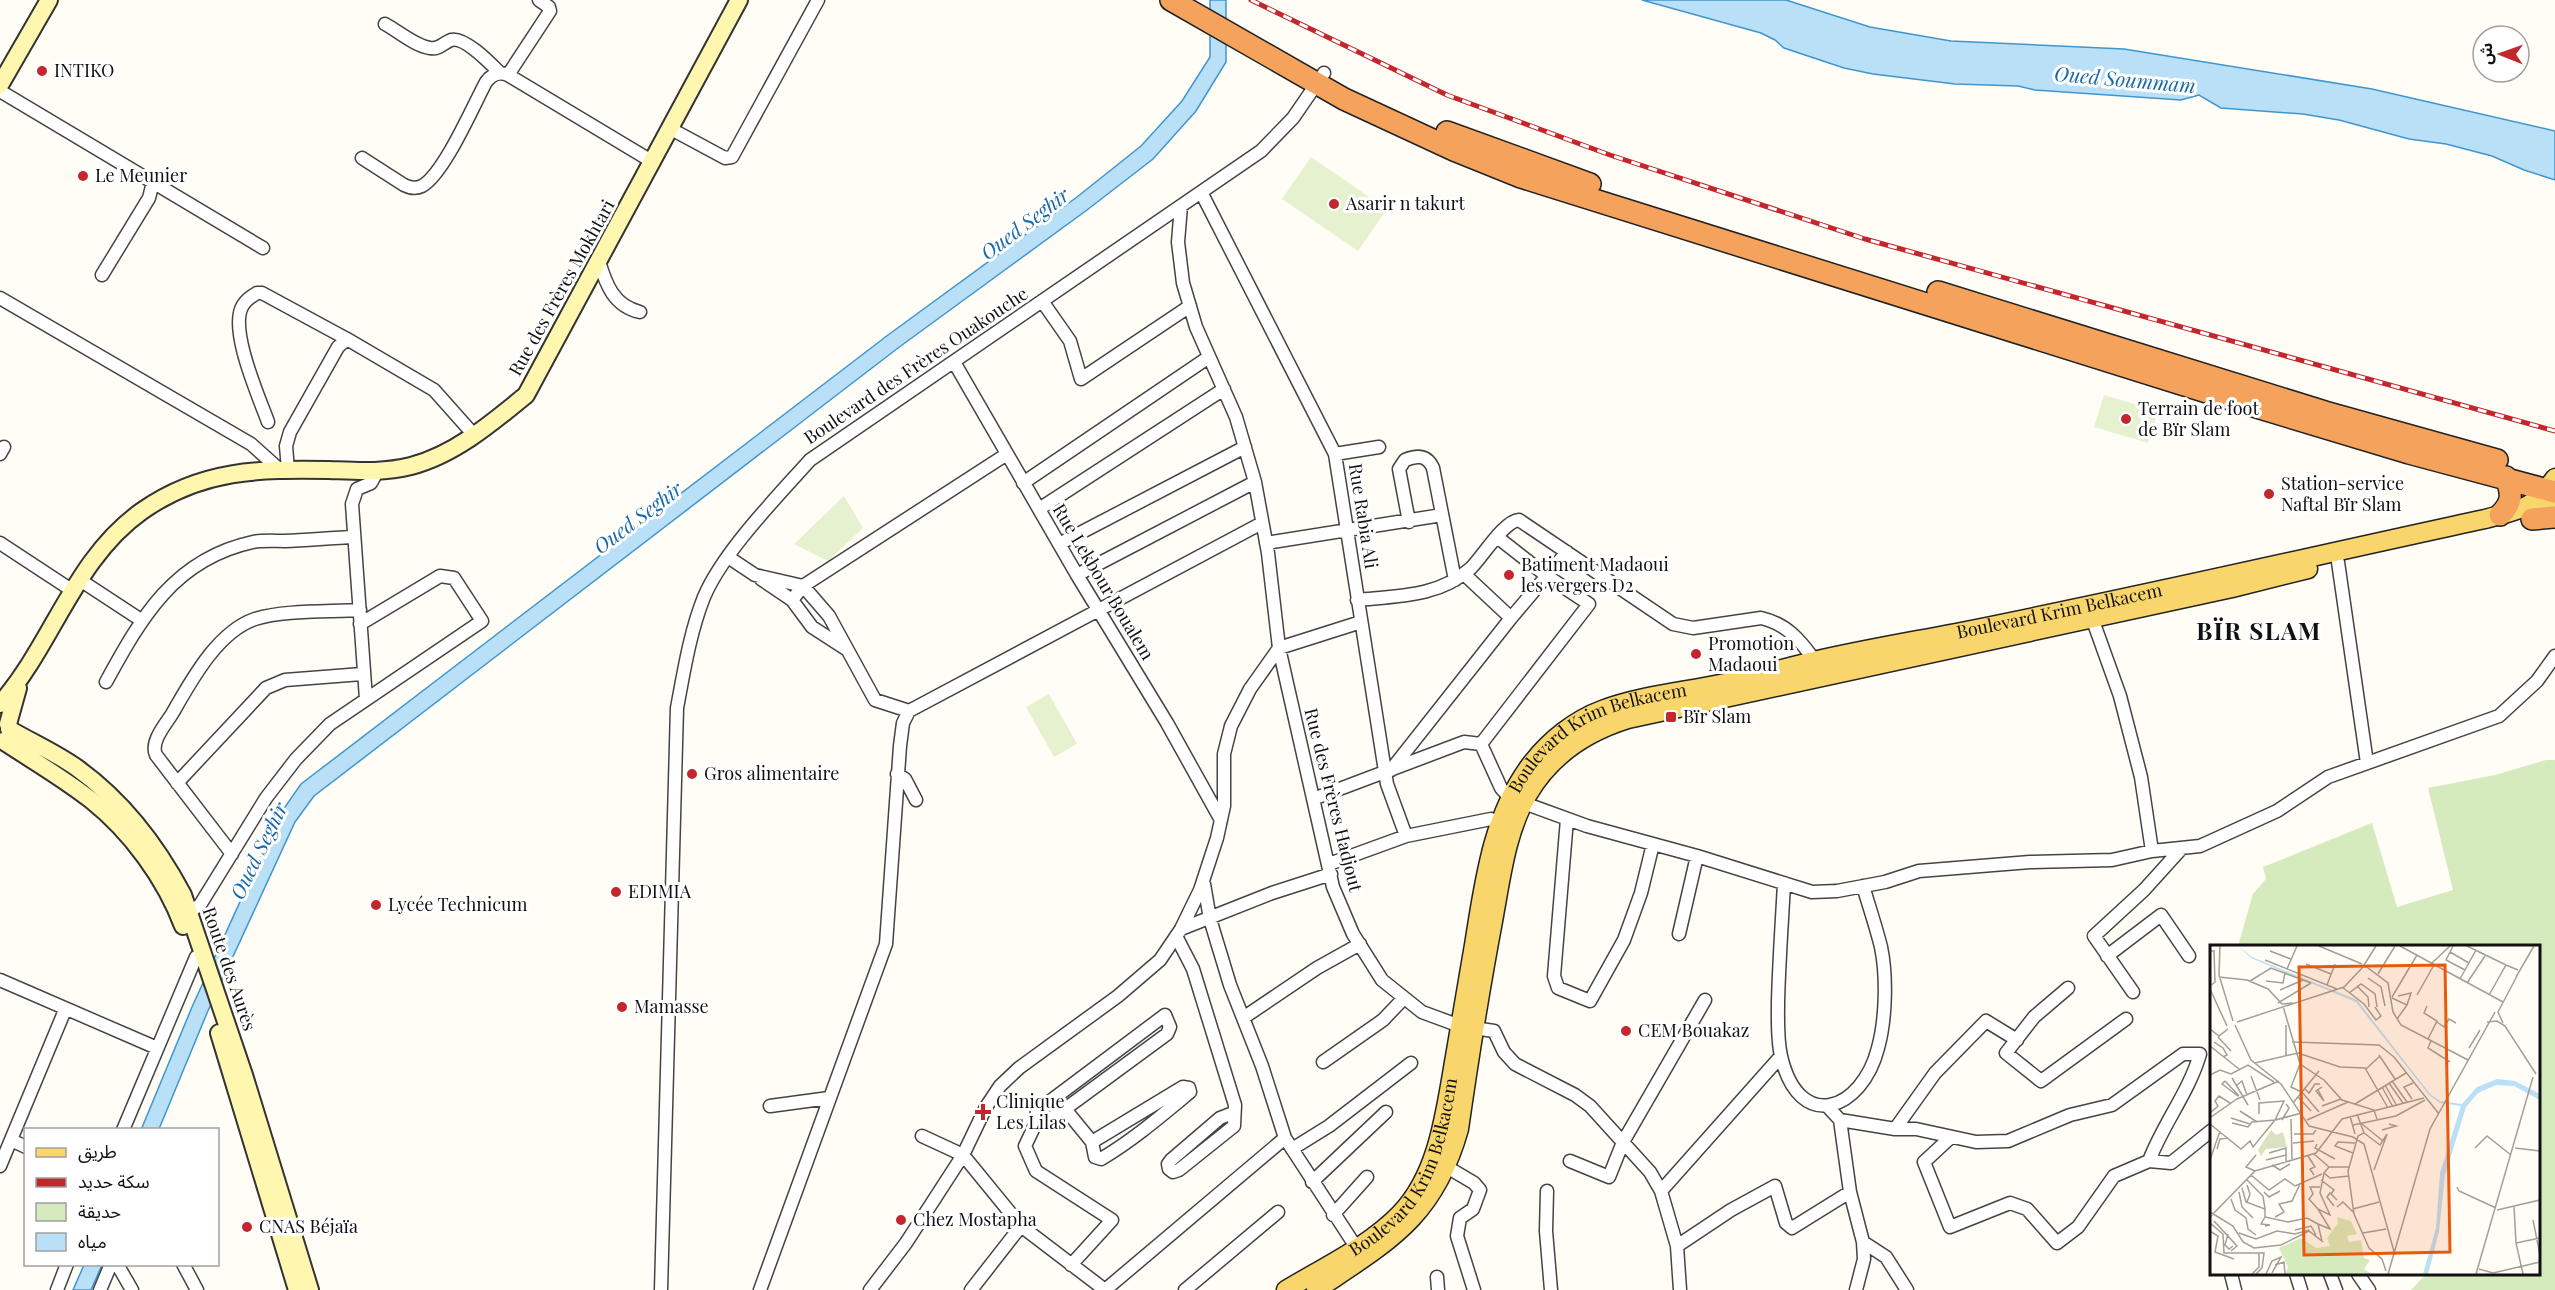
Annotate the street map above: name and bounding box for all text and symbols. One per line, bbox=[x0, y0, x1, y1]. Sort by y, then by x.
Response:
north arrow bbox=[2471, 24, 2531, 84]
text: ش bbox=[2475, 43, 2496, 65]
place label: INTIKO bbox=[54, 58, 114, 82]
water label: Oued Soummam bbox=[2053, 59, 2197, 98]
marker: INTIKO bbox=[35, 64, 49, 78]
place label: Le Meunier bbox=[95, 163, 187, 187]
marker: Le Meunier bbox=[76, 169, 90, 183]
water label: Oued Seghir bbox=[974, 180, 1075, 265]
place label: Asarir n takurt bbox=[1345, 191, 1465, 215]
street label: Rue des Frères Mokhtari bbox=[503, 195, 620, 380]
marker: Asarir n takurt bbox=[1327, 197, 1341, 211]
street label: Boulevard des Frères Ouakouche bbox=[799, 281, 1032, 449]
place label: Terrain de foot de Bïr Slam bbox=[2138, 396, 2259, 441]
marker: Terrain de foot de Bïr Slam bbox=[2119, 412, 2133, 426]
street label: Rue Rabia Ali bbox=[1344, 462, 1384, 570]
place label: Station-service Naftal Bïr Slam bbox=[2281, 471, 2404, 516]
water label: Oued Seghir bbox=[587, 474, 688, 559]
marker: Station-service Naftal Bïr Slam bbox=[2262, 487, 2276, 501]
street label: Rue Lekbour Boualem bbox=[1048, 499, 1160, 664]
place label: Batiment Madaoui les vergers D2 bbox=[1521, 552, 1669, 597]
marker: Batiment Madaoui les vergers D2 bbox=[1502, 568, 1516, 582]
street label: Boulevard Krim Belkacem bbox=[1954, 577, 2164, 644]
district label: BÏR SLAM bbox=[2196, 614, 2322, 646]
place label: Promotion Madaoui bbox=[1708, 631, 1794, 676]
marker: Promotion Madaoui bbox=[1689, 647, 1703, 661]
street label: Boulevard Krim Belkacem bbox=[1502, 677, 1688, 797]
place label: Bïr Slam bbox=[1683, 704, 1751, 728]
street label: Rue des Frères Hadjout bbox=[1300, 705, 1369, 895]
marker: Bïr Slam bbox=[1664, 710, 1678, 724]
place label: Gros alimentaire bbox=[704, 761, 839, 785]
marker: Gros alimentaire bbox=[685, 767, 699, 781]
water label: Oued Seghir bbox=[223, 796, 293, 903]
place label: EDIMIA bbox=[628, 879, 692, 903]
marker: EDIMIA bbox=[609, 885, 623, 899]
place label: Lycée Technicum bbox=[388, 892, 527, 916]
marker: Lycée Technicum bbox=[369, 898, 383, 912]
street label: Route des Aurès bbox=[198, 904, 262, 1034]
inset map bbox=[2210, 945, 2540, 1275]
place label: Mamasse bbox=[634, 994, 709, 1018]
marker: Mamasse bbox=[615, 1000, 629, 1014]
place label: CEM Bouakaz bbox=[1638, 1018, 1749, 1042]
marker: CEM Bouakaz bbox=[1619, 1024, 1633, 1038]
street label: Boulevard Krim Belkacem bbox=[1344, 1076, 1462, 1261]
place label: Clinique Les Lilas bbox=[996, 1089, 1066, 1134]
marker: Clinique Les Lilas bbox=[974, 1103, 992, 1121]
legend bbox=[24, 1128, 219, 1266]
text: طريق bbox=[78, 1139, 117, 1163]
text: سكة حديد bbox=[78, 1169, 150, 1193]
text: حديقة bbox=[78, 1199, 121, 1223]
place label: Chez Mostapha bbox=[913, 1207, 1037, 1231]
marker: Chez Mostapha bbox=[894, 1213, 908, 1227]
place label: CNAS Béjaïa bbox=[259, 1214, 358, 1238]
marker: CNAS Béjaïa bbox=[240, 1220, 254, 1234]
text: مياه bbox=[78, 1229, 107, 1253]

